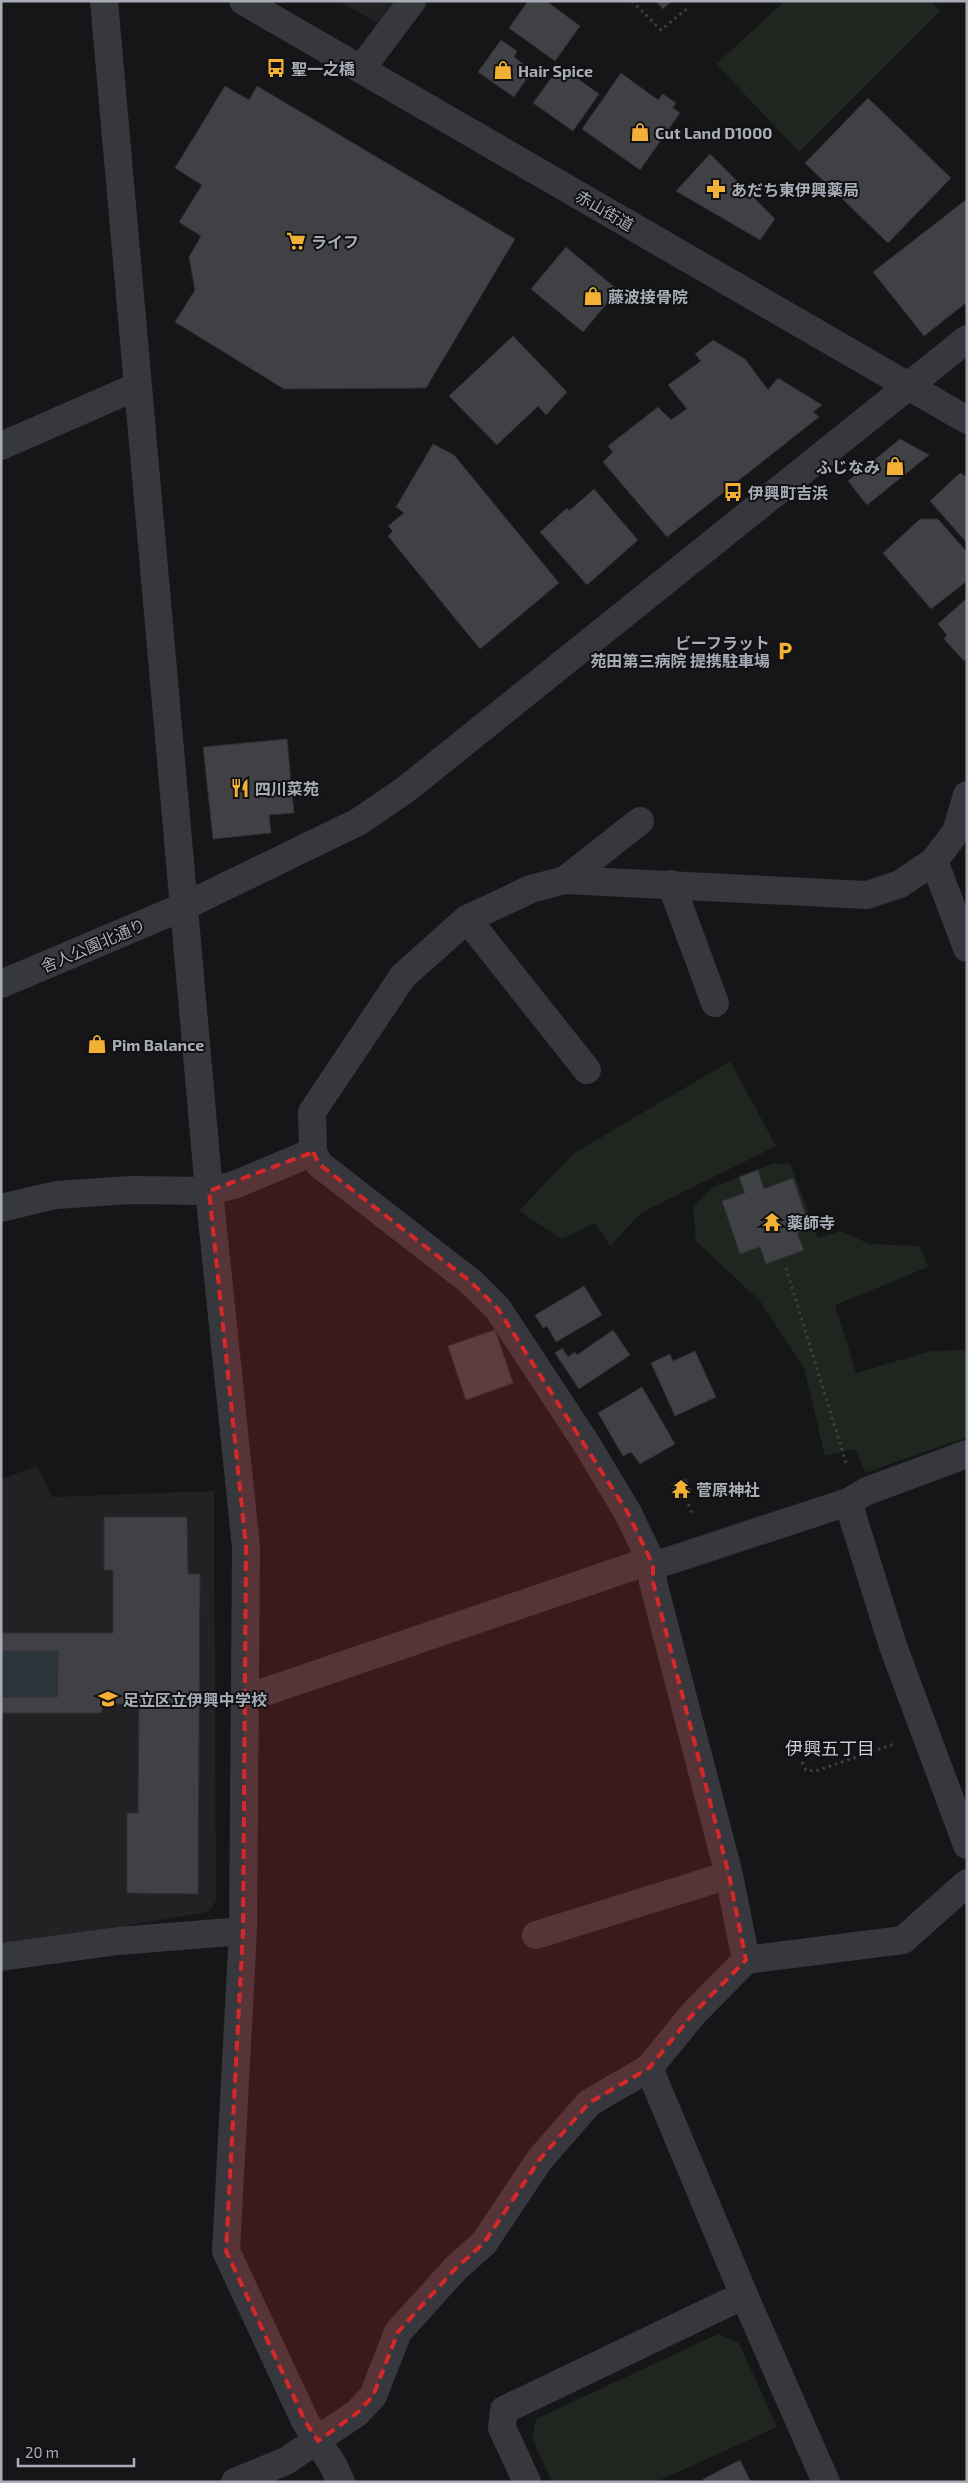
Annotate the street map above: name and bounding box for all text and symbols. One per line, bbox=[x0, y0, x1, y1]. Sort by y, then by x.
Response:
bus stop icon: 聖一之橋 bbox=[265, 57, 287, 79]
place label: 聖一之橋 bbox=[291, 59, 355, 78]
shop icon: Hair Spice bbox=[492, 59, 514, 81]
place label: Hair Spice bbox=[518, 61, 593, 80]
shop icon: Cut Land D1000 bbox=[629, 121, 651, 143]
place label: Cut Land D1000 bbox=[655, 123, 772, 142]
pharmacy icon: あだち東伊興薬局 bbox=[705, 178, 727, 200]
place label: あだち東伊興薬局 bbox=[731, 180, 859, 199]
street label: 赤山街道 bbox=[573, 186, 637, 234]
supermarket icon: ライフ bbox=[285, 230, 307, 252]
place label: ライフ bbox=[311, 232, 359, 251]
shop icon: 藤波接骨院 bbox=[582, 285, 604, 307]
place label: 藤波接骨院 bbox=[608, 287, 688, 306]
shop icon: ふじなみ bbox=[884, 455, 906, 477]
place label: ふじなみ bbox=[816, 457, 880, 476]
bus stop icon: 伊興町吉浜 bbox=[722, 481, 744, 503]
place label: 伊興町吉浜 bbox=[747, 483, 828, 502]
place label: ビーフラット 苑田第三病院 提携駐車場 bbox=[591, 633, 770, 670]
parking icon: ビーフラット 苑田第三病院 提携駐車場 bbox=[774, 640, 796, 662]
restaurant icon: 四川菜苑 bbox=[229, 777, 251, 799]
place label: 四川菜苑 bbox=[255, 779, 319, 798]
street label: 舎人公園北通り bbox=[38, 914, 148, 976]
shop icon: Pim Balance bbox=[86, 1033, 108, 1055]
place label: Pim Balance bbox=[112, 1035, 204, 1054]
temple icon: 薬師寺 bbox=[761, 1211, 783, 1233]
place label: 薬師寺 bbox=[787, 1213, 835, 1232]
temple icon: 菅原神社 bbox=[670, 1478, 692, 1500]
place label: 菅原神社 bbox=[696, 1480, 760, 1499]
school or university icon: 足立区立伊興中学校 bbox=[97, 1688, 119, 1710]
place label: 足立区立伊興中学校 bbox=[123, 1690, 267, 1709]
district label: 伊興五丁目 bbox=[785, 1737, 875, 1759]
scale bar bbox=[18, 2436, 134, 2468]
text: 20 m bbox=[25, 2443, 59, 2461]

